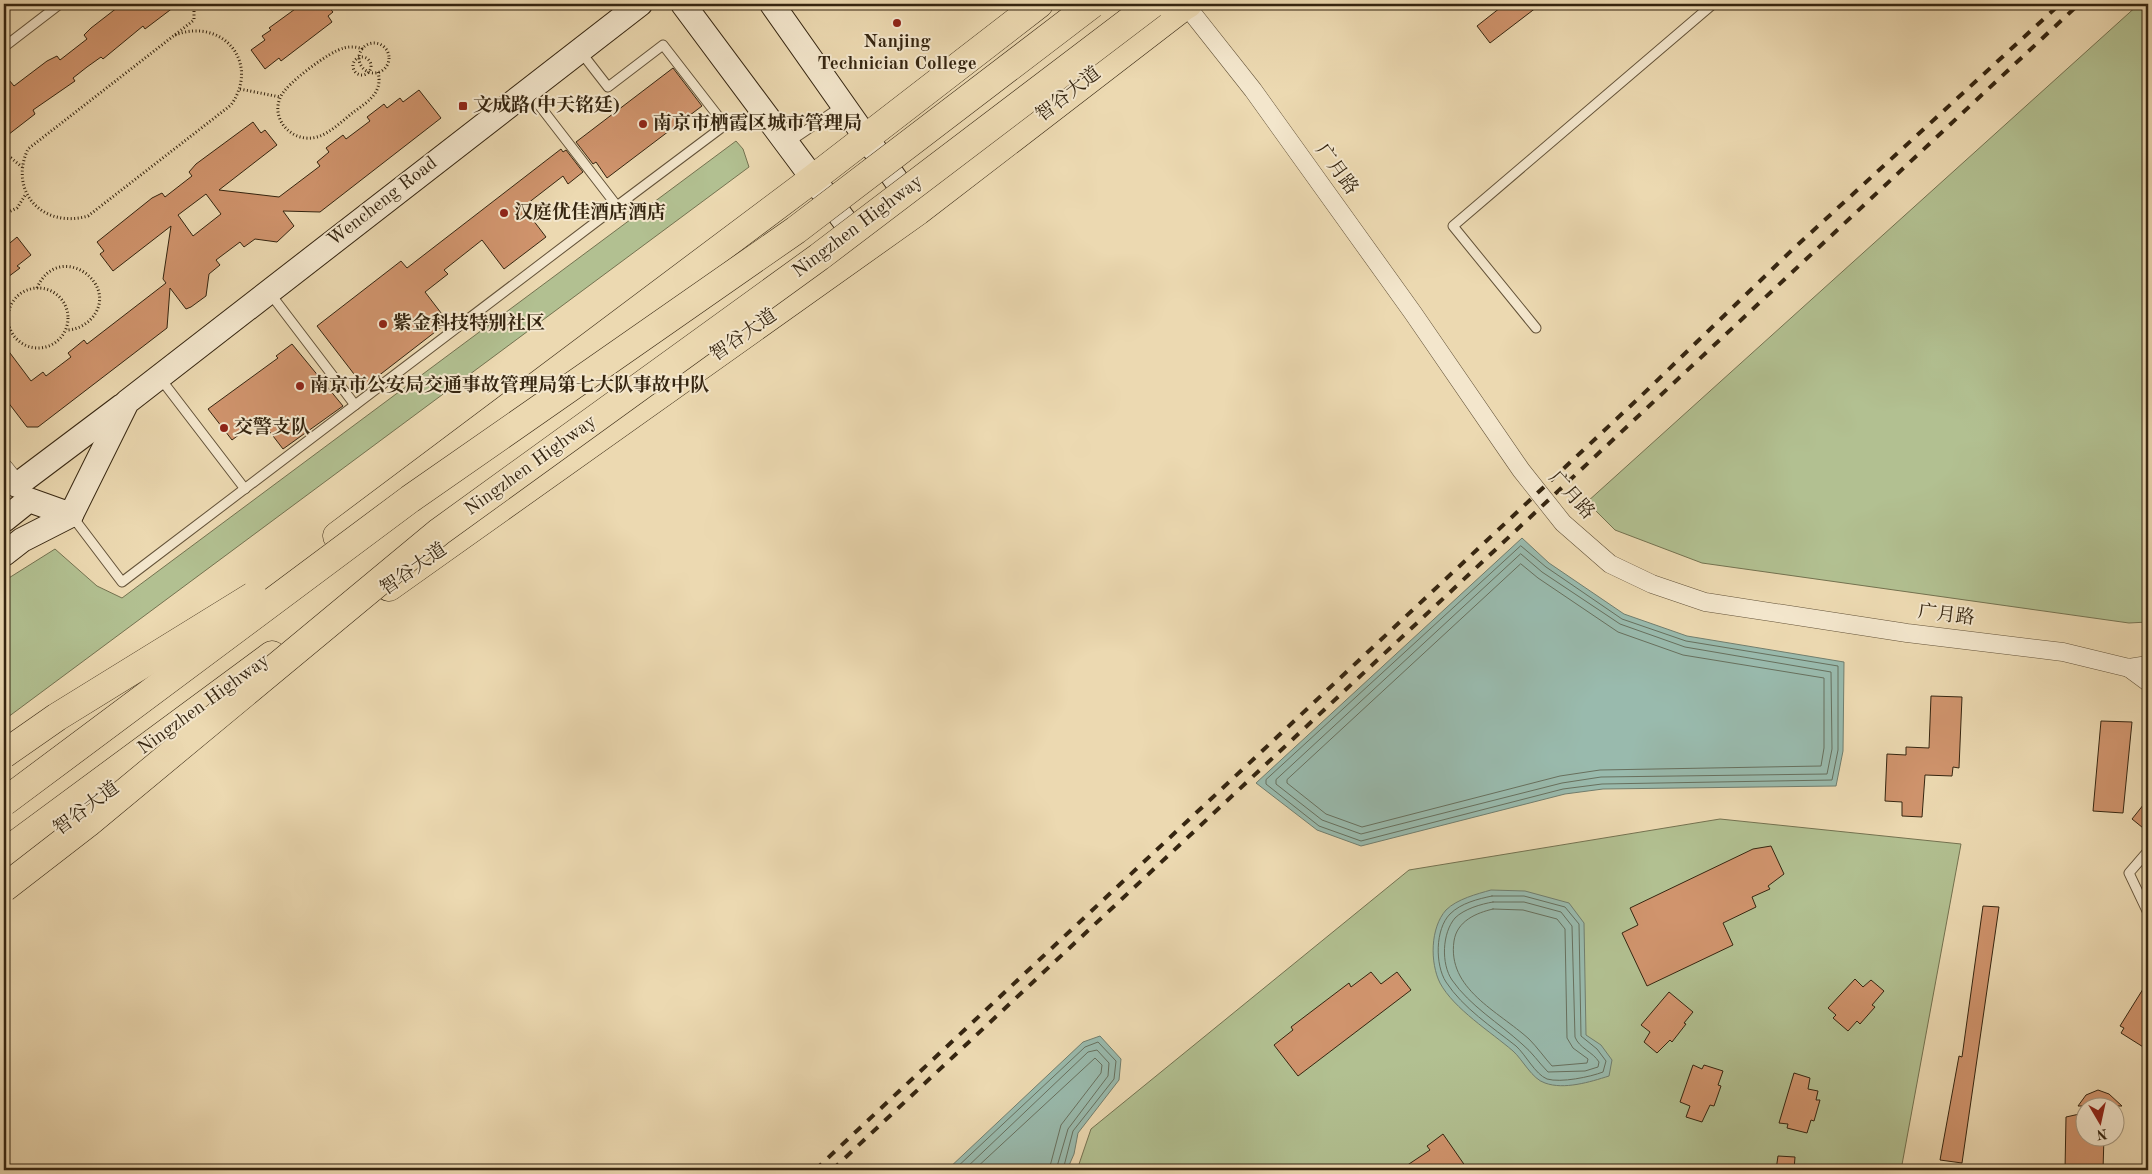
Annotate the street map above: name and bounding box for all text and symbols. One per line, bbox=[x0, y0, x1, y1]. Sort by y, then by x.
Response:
marker: Nanjing Technician College bbox=[891, 17, 903, 29]
place label: Nanjing Technician College bbox=[817, 33, 977, 74]
street label: 智谷大道 bbox=[1031, 62, 1105, 126]
place label: 文成路(中天铭廷) bbox=[473, 94, 620, 116]
marker: 文成路(中天铭廷) bbox=[457, 100, 469, 112]
place label: 南京市栖霞区城市管理局 bbox=[653, 112, 862, 134]
marker: 南京市栖霞区城市管理局 bbox=[637, 118, 649, 130]
street label: 广月路 bbox=[1312, 140, 1362, 199]
street label: Wencheng Road bbox=[325, 154, 441, 250]
street label: Ningzhen Highway bbox=[789, 172, 927, 282]
place label: 汉庭优佳酒店酒店 bbox=[514, 201, 666, 223]
marker: 汉庭优佳酒店酒店 bbox=[498, 207, 510, 219]
street label: 智谷大道 bbox=[706, 304, 781, 366]
place label: 紫金科技特别社区 bbox=[393, 312, 545, 334]
marker: 紫金科技特别社区 bbox=[377, 318, 389, 330]
place label: 南京市公安局交通事故管理局第七大队事故中队 bbox=[310, 374, 709, 396]
marker: 南京市公安局交通事故管理局第七大队事故中队 bbox=[294, 380, 306, 392]
street label: Ningzhen Highway bbox=[462, 412, 600, 520]
place label: 交警支队 bbox=[234, 416, 310, 438]
marker: 交警支队 bbox=[218, 422, 230, 434]
street label: 广月路 bbox=[1545, 467, 1599, 524]
street label: 智谷大道 bbox=[376, 538, 451, 600]
street label: 广月路 bbox=[1917, 601, 1976, 629]
street label: Ningzhen Highway bbox=[135, 651, 273, 759]
street label: 智谷大道 bbox=[49, 776, 123, 839]
north arrow bbox=[2074, 1096, 2124, 1146]
text: N bbox=[2095, 1126, 2108, 1142]

